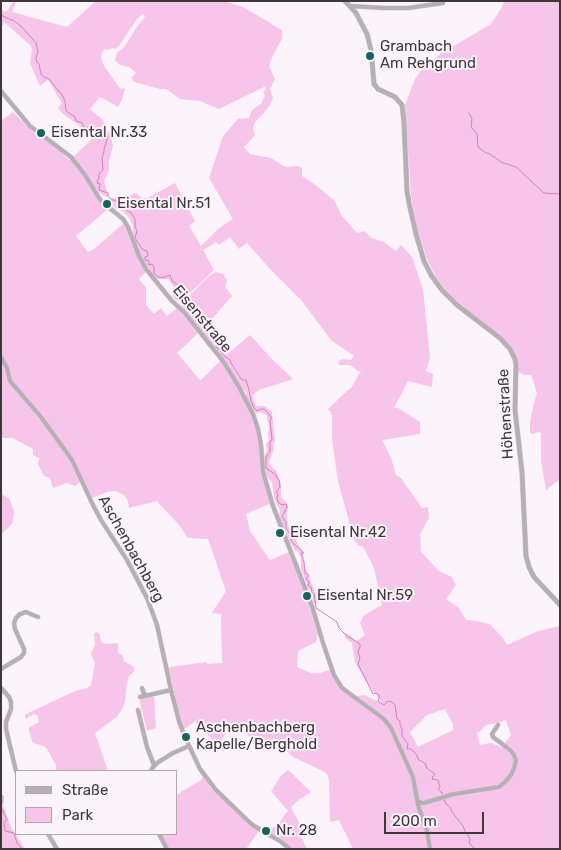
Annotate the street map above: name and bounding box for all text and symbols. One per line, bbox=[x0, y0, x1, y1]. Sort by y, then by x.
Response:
place label: Grambach Am Rehgrund bbox=[380, 38, 476, 73]
marker: Grambach Am Rehgrund bbox=[364, 50, 376, 62]
place label: Eisental Nr.33 bbox=[51, 124, 147, 142]
marker: Eisental Nr.33 bbox=[35, 127, 47, 139]
place label: Eisental Nr.51 bbox=[117, 195, 210, 213]
marker: Eisental Nr.51 bbox=[101, 198, 113, 210]
street label: Eisenstraße bbox=[169, 282, 235, 356]
street label: Höhenstraße bbox=[495, 368, 517, 460]
street label: Aschenbachberg bbox=[94, 493, 168, 605]
place label: Eisental Nr.42 bbox=[290, 524, 386, 542]
marker: Eisental Nr.42 bbox=[274, 527, 286, 539]
place label: Eisental Nr.59 bbox=[317, 587, 413, 605]
marker: Eisental Nr.59 bbox=[301, 590, 313, 602]
place label: Aschenbachberg Kapelle/Berghold bbox=[196, 719, 317, 754]
marker: Aschenbachberg Kapelle/Berghold bbox=[180, 731, 192, 743]
legend bbox=[15, 770, 178, 835]
text: Straße bbox=[62, 781, 108, 799]
scale bar bbox=[386, 802, 486, 834]
text: Park bbox=[62, 806, 93, 824]
text: 200 m bbox=[392, 812, 437, 830]
place label: Nr. 28 bbox=[276, 822, 317, 840]
marker: Nr. 28 bbox=[260, 825, 272, 837]

